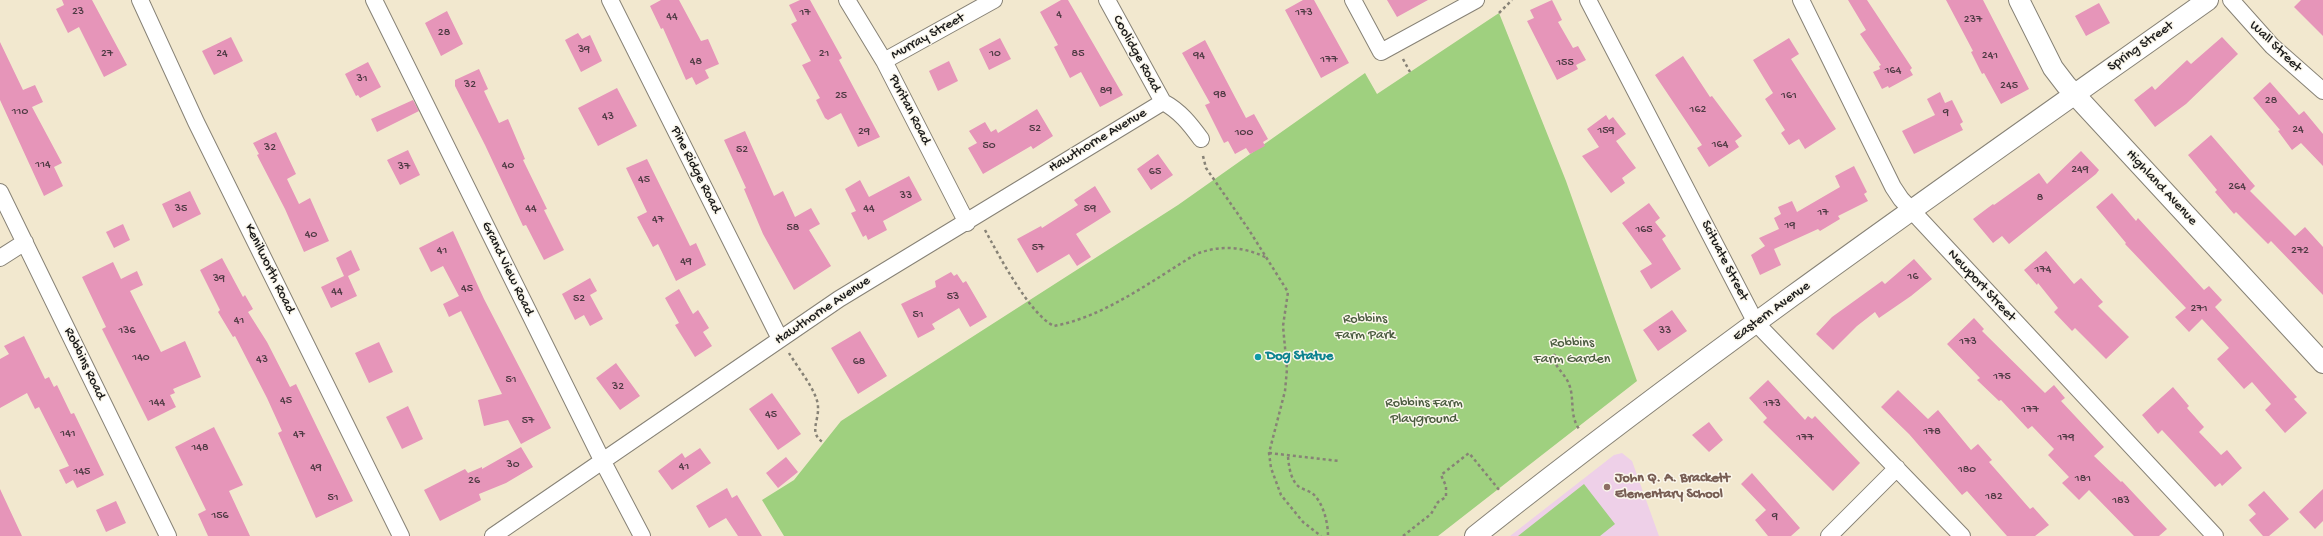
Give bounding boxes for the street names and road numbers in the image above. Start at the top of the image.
street label: Murray Street [888,10,968,64]
street label: Coolidge Road [1108,13,1164,95]
street label: Spring Street [2105,18,2177,76]
street label: Wall Street [2245,18,2305,76]
street label: Puritan Road [884,72,934,148]
street label: Hawthorne Avenue [1046,105,1150,177]
street label: Pine Ridge Road [666,124,724,216]
street label: Highland Avenue [2122,147,2200,229]
street label: Scituate Street [1697,218,1751,304]
street label: Grand View Road [477,219,537,319]
street label: Kenilworth Road [240,221,298,317]
street label: Newport Street [1943,246,2019,326]
street label: Hawthorne Avenue [772,273,874,349]
street label: Eastern Avenue [1730,278,1814,346]
street label: Robbins Road [59,325,109,403]

